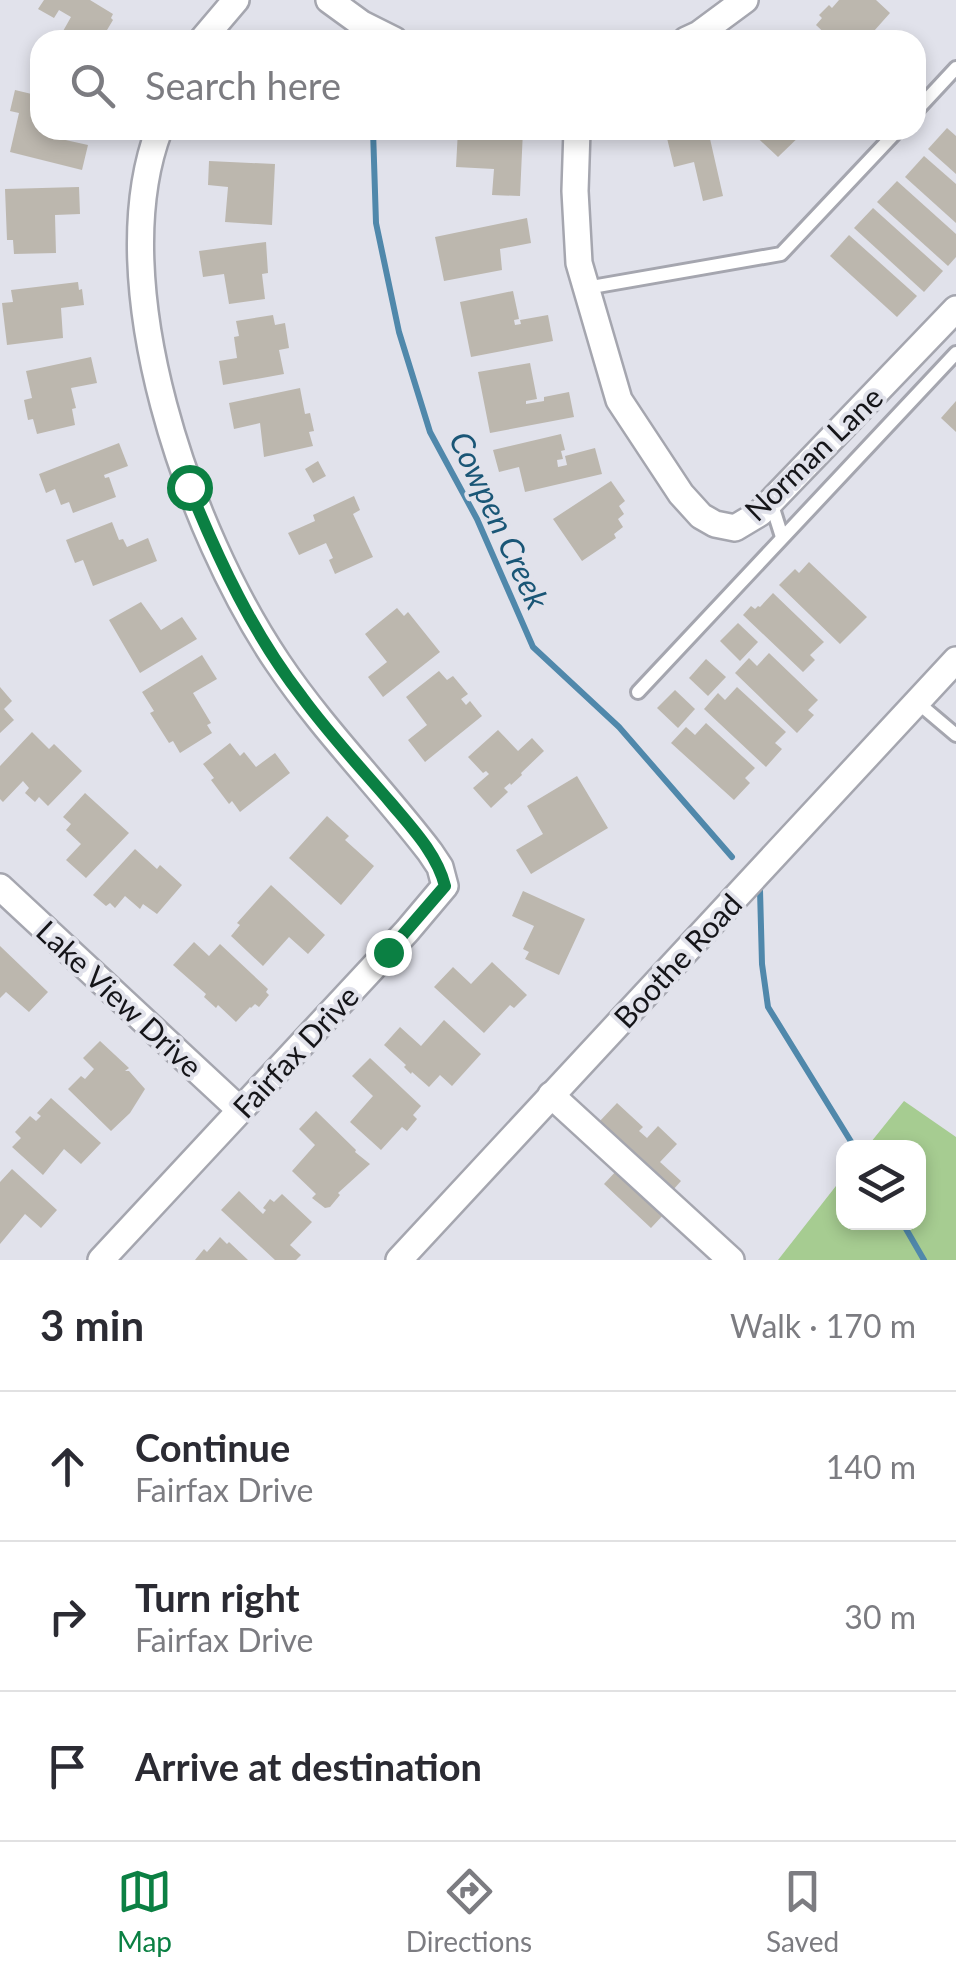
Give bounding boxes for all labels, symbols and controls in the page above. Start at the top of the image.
search box [30,30,926,140]
icon: search [65,58,120,113]
text: Search here [145,62,341,108]
street label: Norman Lane [737,378,889,528]
water label: Cowpen Creek [442,425,558,616]
route start [167,465,213,511]
street label: Boothe Road [606,885,748,1035]
street label: Lake View Drive [30,912,210,1084]
route end [366,930,412,976]
street label: Fairfax Drive [225,978,365,1124]
map controls [836,1140,926,1230]
button: layers [836,1140,926,1230]
text: 3 min [40,1300,144,1350]
text: Walk · 170 m [730,1306,916,1345]
text: Continue [135,1424,290,1470]
icon: ahead [40,1439,95,1494]
text: 140 m [826,1447,916,1486]
text: Fairfax Drive [135,1470,314,1509]
text: Turn right [135,1574,300,1620]
icon: right [40,1589,95,1644]
text: 30 m [844,1597,916,1636]
text: Fairfax Drive [135,1620,314,1659]
icon: arrive [40,1739,95,1794]
text: Arrive at destination [135,1743,482,1789]
tab: Map [117,1864,172,1958]
tab: Directions [406,1864,532,1958]
tab: Saved [766,1864,839,1958]

